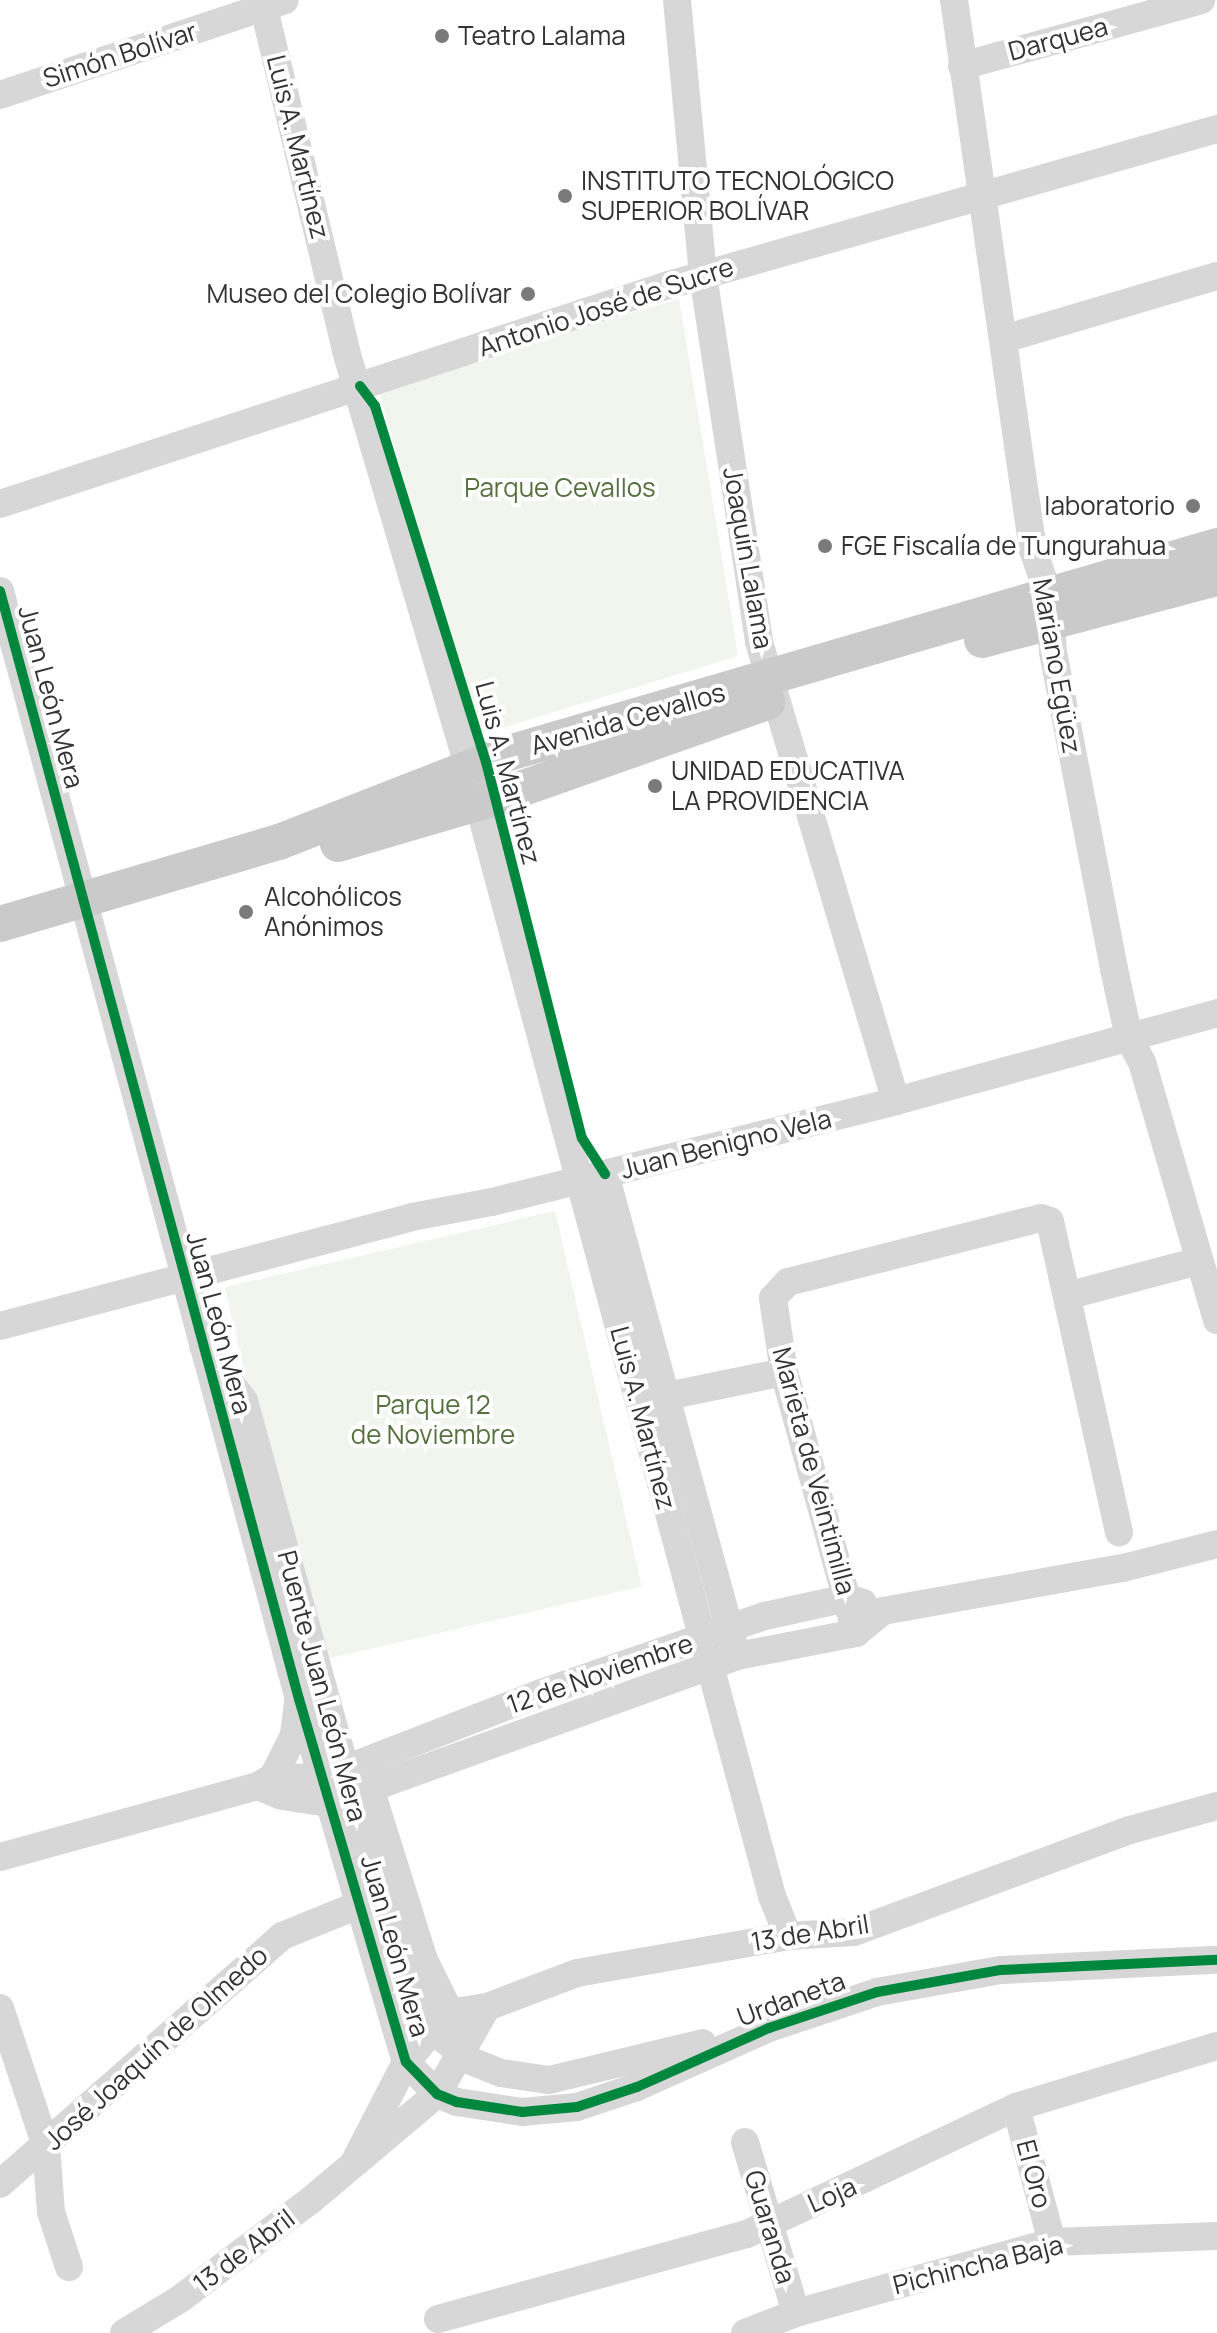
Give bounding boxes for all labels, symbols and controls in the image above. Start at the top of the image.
street label: Darquea [1005,11,1111,67]
street label: Simón Bolívar [39,15,201,95]
place label: Teatro Lalama [458,20,626,52]
marker: Teatro Lalama [433,27,451,45]
street label: Luis A. Martínez [260,52,336,242]
place label: INSTITUTO TECNOLÓGICO SUPERIOR BOLÍVAR [581,165,894,226]
marker: INSTITUTO TECNOLÓGICO SUPERIOR BOLÍVAR [556,187,574,205]
street label: Antonio José de Sucre [474,251,738,363]
place label: Museo del Colegio Bolívar [206,278,512,310]
marker: Museo del Colegio Bolívar [519,285,537,303]
street label: Joaquín Lalama [717,465,779,651]
park label: Parque Cevallos [464,472,656,504]
place label: laboratorio [1044,490,1175,522]
marker: laboratorio [1182,495,1204,517]
place label: FGE Fiscalía de Tungurahua [841,530,1166,562]
marker: FGE Fiscalía de Tungurahua [816,537,834,555]
street label: Mariano Egüez [1026,576,1088,756]
street label: Juan León Mera [12,602,90,792]
street label: Avenida Cevallos [527,676,729,762]
street label: Luis A. Martínez [469,678,547,868]
place label: UNIDAD EDUCATIVA LA PROVIDENCIA [671,755,905,816]
marker: UNIDAD EDUCATIVA LA PROVIDENCIA [646,777,664,795]
place label: Alcohólicos Anónimos [264,881,402,942]
marker: Alcohólicos Anónimos [235,901,257,923]
street label: Juan Benigno Vela [617,1103,835,1185]
street label: Juan León Mera [180,1228,258,1418]
street label: Luis A. Martínez [604,1323,682,1513]
street label: Marieta de Veintimilla [766,1344,862,1598]
park label: Parque 12 de Noviembre [351,1389,515,1450]
street label: Puente Juan León Mera [271,1547,373,1825]
street label: 12 de Noviembre [503,1628,697,1720]
street label: Juan León Mera [354,1852,436,2040]
street label: 13 de Abril [749,1908,871,1958]
street label: José Joaquín de Olmedo [38,1940,274,2156]
street label: Urdaneta [733,1965,849,2033]
street label: El Oro [1010,2136,1058,2212]
street label: Guaranda [738,2167,802,2287]
street label: Loja [803,2171,861,2219]
street label: 13 de Abril [187,2203,301,2299]
street label: Pichincha Baja [890,2229,1066,2301]

